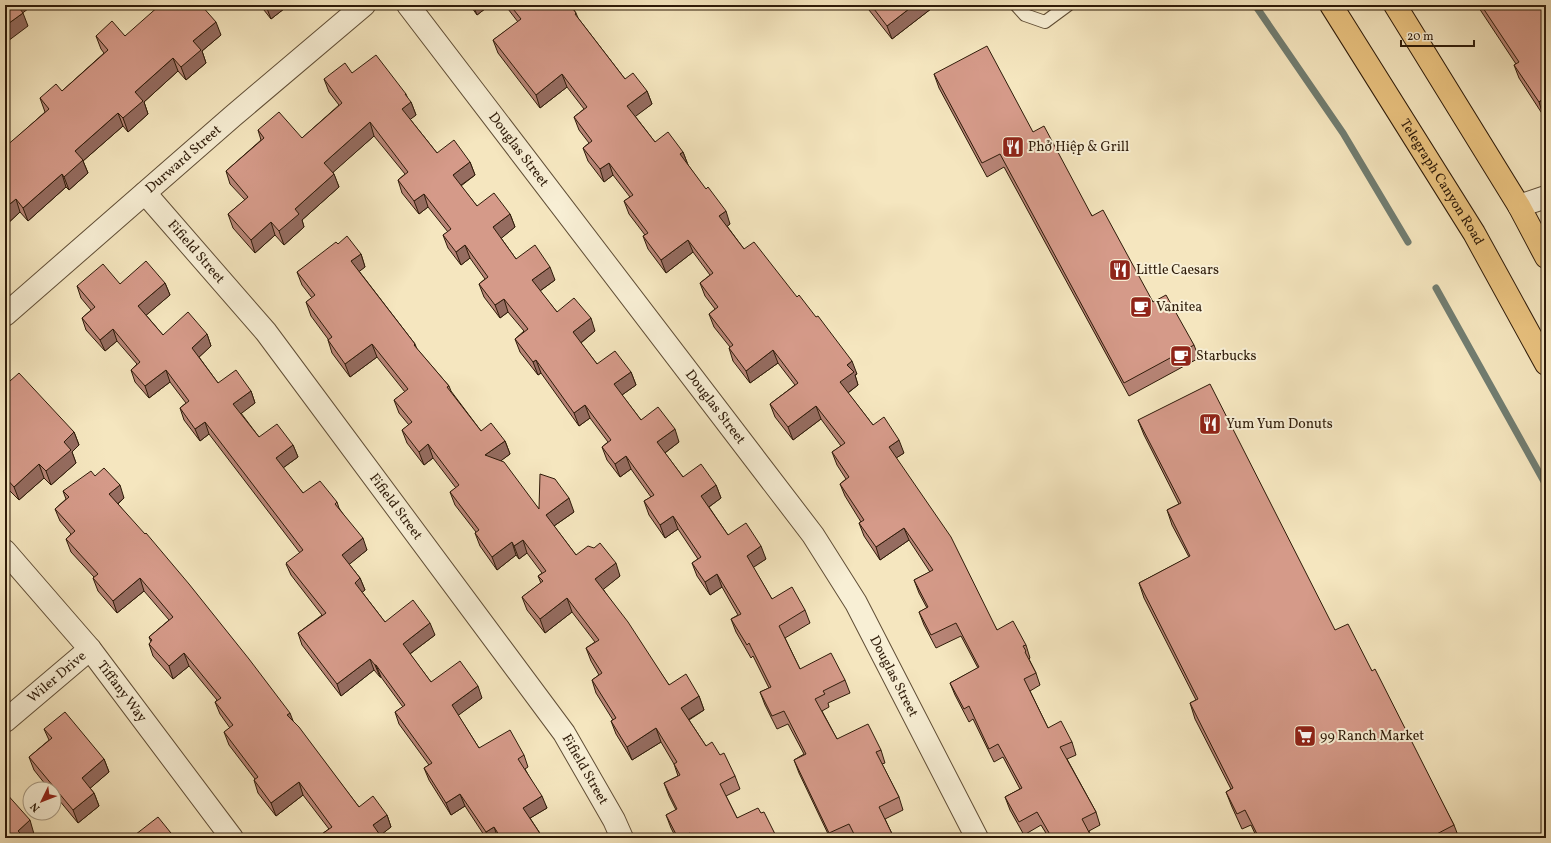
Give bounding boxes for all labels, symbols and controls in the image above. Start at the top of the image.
scale bar [1401,22,1474,48]
text: 20 m [1407,29,1434,45]
street label: Douglas Street [484,108,553,191]
street label: Telegraph Canyon Road [1395,115,1488,249]
street label: Durward Street [141,121,226,198]
restaurant icon: Phở Hiệp & Grill [1000,134,1026,160]
place label: Phở Hiệp & Grill [1028,138,1129,157]
street label: Fifield Street [163,216,229,288]
restaurant icon: Little Caesars [1107,257,1133,283]
place label: Little Caesars [1136,261,1219,280]
cafe icon: Vanitea [1128,294,1154,320]
place label: Vanitea [1156,298,1202,317]
cafe icon: Starbucks [1168,343,1194,369]
place label: Starbucks [1196,347,1257,366]
street label: Douglas Street [681,366,750,448]
restaurant icon: Yum Yum Donuts [1197,411,1223,437]
place label: Yum Yum Donuts [1226,415,1333,434]
street label: Fifield Street [365,469,427,544]
street label: Douglas Street [865,632,923,721]
street label: Wiler Drive [23,646,91,707]
street label: Tiffany Way [93,657,152,727]
supermarket icon: 99 Ranch Market [1292,723,1318,749]
place label: 99 Ranch Market [1320,727,1424,746]
street label: Fifield Street [557,731,613,808]
north arrow [22,781,62,821]
text: N [28,799,44,815]

